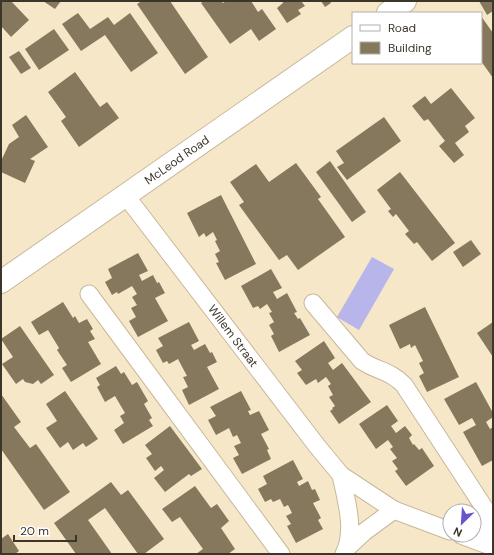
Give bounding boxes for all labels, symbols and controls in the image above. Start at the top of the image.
legend [352,12,482,64]
text: Road [388,20,416,36]
text: Building [388,40,432,56]
street label: McLeod Road [141,132,213,188]
street label: Willem Straat [204,302,262,371]
north arrow [442,503,482,543]
scale bar [14,517,76,543]
text: 20 m [20,523,49,539]
text: N [451,524,464,540]

